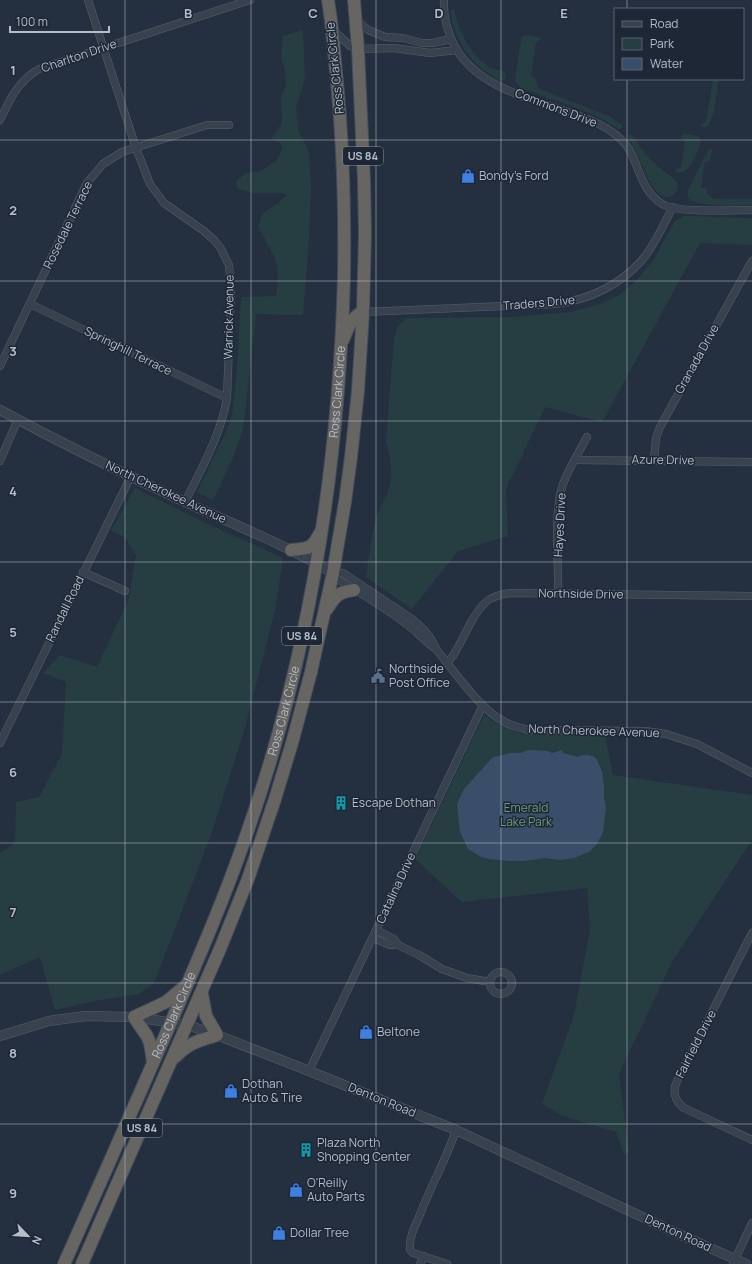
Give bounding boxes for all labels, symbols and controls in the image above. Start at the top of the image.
text: B [184,4,192,22]
text: C [308,4,318,22]
text: D [434,4,444,22]
text: E [560,4,568,22]
scale bar [10,8,109,34]
legend [614,8,744,80]
text: 100 m [16,13,48,30]
text: Road [650,15,678,32]
street label: Ross Clark Circle [321,21,348,115]
street label: Charlton Drive [39,35,119,76]
text: Park [650,35,675,52]
text: Water [650,55,684,72]
text: 1 [10,61,16,79]
street label: Commons Drive [513,84,600,131]
road number: US 84 [343,147,383,165]
place label: Bondy's Ford [479,167,549,184]
shop icon: Bondy's Ford [460,168,476,184]
street label: Rosedale Terrace [39,178,96,272]
text: 2 [9,201,17,219]
street label: Warrick Avenue [219,274,238,360]
street label: Traders Drive [502,291,576,314]
street label: Granada Drive [670,321,723,397]
street label: Springhill Terrace [82,322,175,379]
text: 3 [9,342,17,360]
street label: Ross Clark Circle [325,345,349,439]
street label: Azure Drive [631,450,695,469]
street label: North Cherokee Avenue [103,456,229,527]
text: 4 [9,482,17,500]
street label: Hayes Drive [549,492,570,558]
street label: Randall Road [41,573,88,645]
street label: Northside Drive [538,584,624,603]
text: 5 [9,623,17,641]
road number: US 84 [282,627,322,645]
place label: Northside Post Office [389,660,450,691]
street label: Ross Clark Circle [263,664,303,758]
public building icon: Northside Post Office [370,668,386,684]
street label: North Cherokee Avenue [528,720,660,741]
text: 6 [9,763,17,781]
place label: Escape Dothan [352,794,436,811]
building icon: Escape Dothan [333,795,349,811]
park label: Emerald Lake Park [500,799,553,830]
street label: Catalina Drive [372,849,419,926]
text: 7 [10,903,17,921]
street label: Ross Clark Circle [147,969,200,1061]
street label: Fairfield Drive [671,1007,720,1081]
place label: Beltone [377,1023,420,1040]
shop icon: Beltone [358,1024,374,1040]
text: 8 [9,1044,17,1062]
place label: Dothan Auto & Tire [242,1075,302,1106]
street label: Denton Road [346,1078,419,1121]
shop icon: Dothan Auto & Tire [223,1083,239,1099]
road number: US 84 [122,1119,162,1137]
place label: Plaza North Shopping Center [317,1134,411,1165]
building icon: Plaza North Shopping Center [298,1142,314,1158]
place label: O'Reilly Auto Parts [307,1174,365,1205]
shop icon: O'Reilly Auto Parts [288,1182,304,1198]
text: 9 [9,1184,17,1202]
street label: Denton Road [642,1210,714,1255]
north arrow [8,1216,48,1256]
place label: Dollar Tree [290,1224,349,1241]
shop icon: Dollar Tree [271,1225,287,1241]
text: N [29,1234,46,1247]

